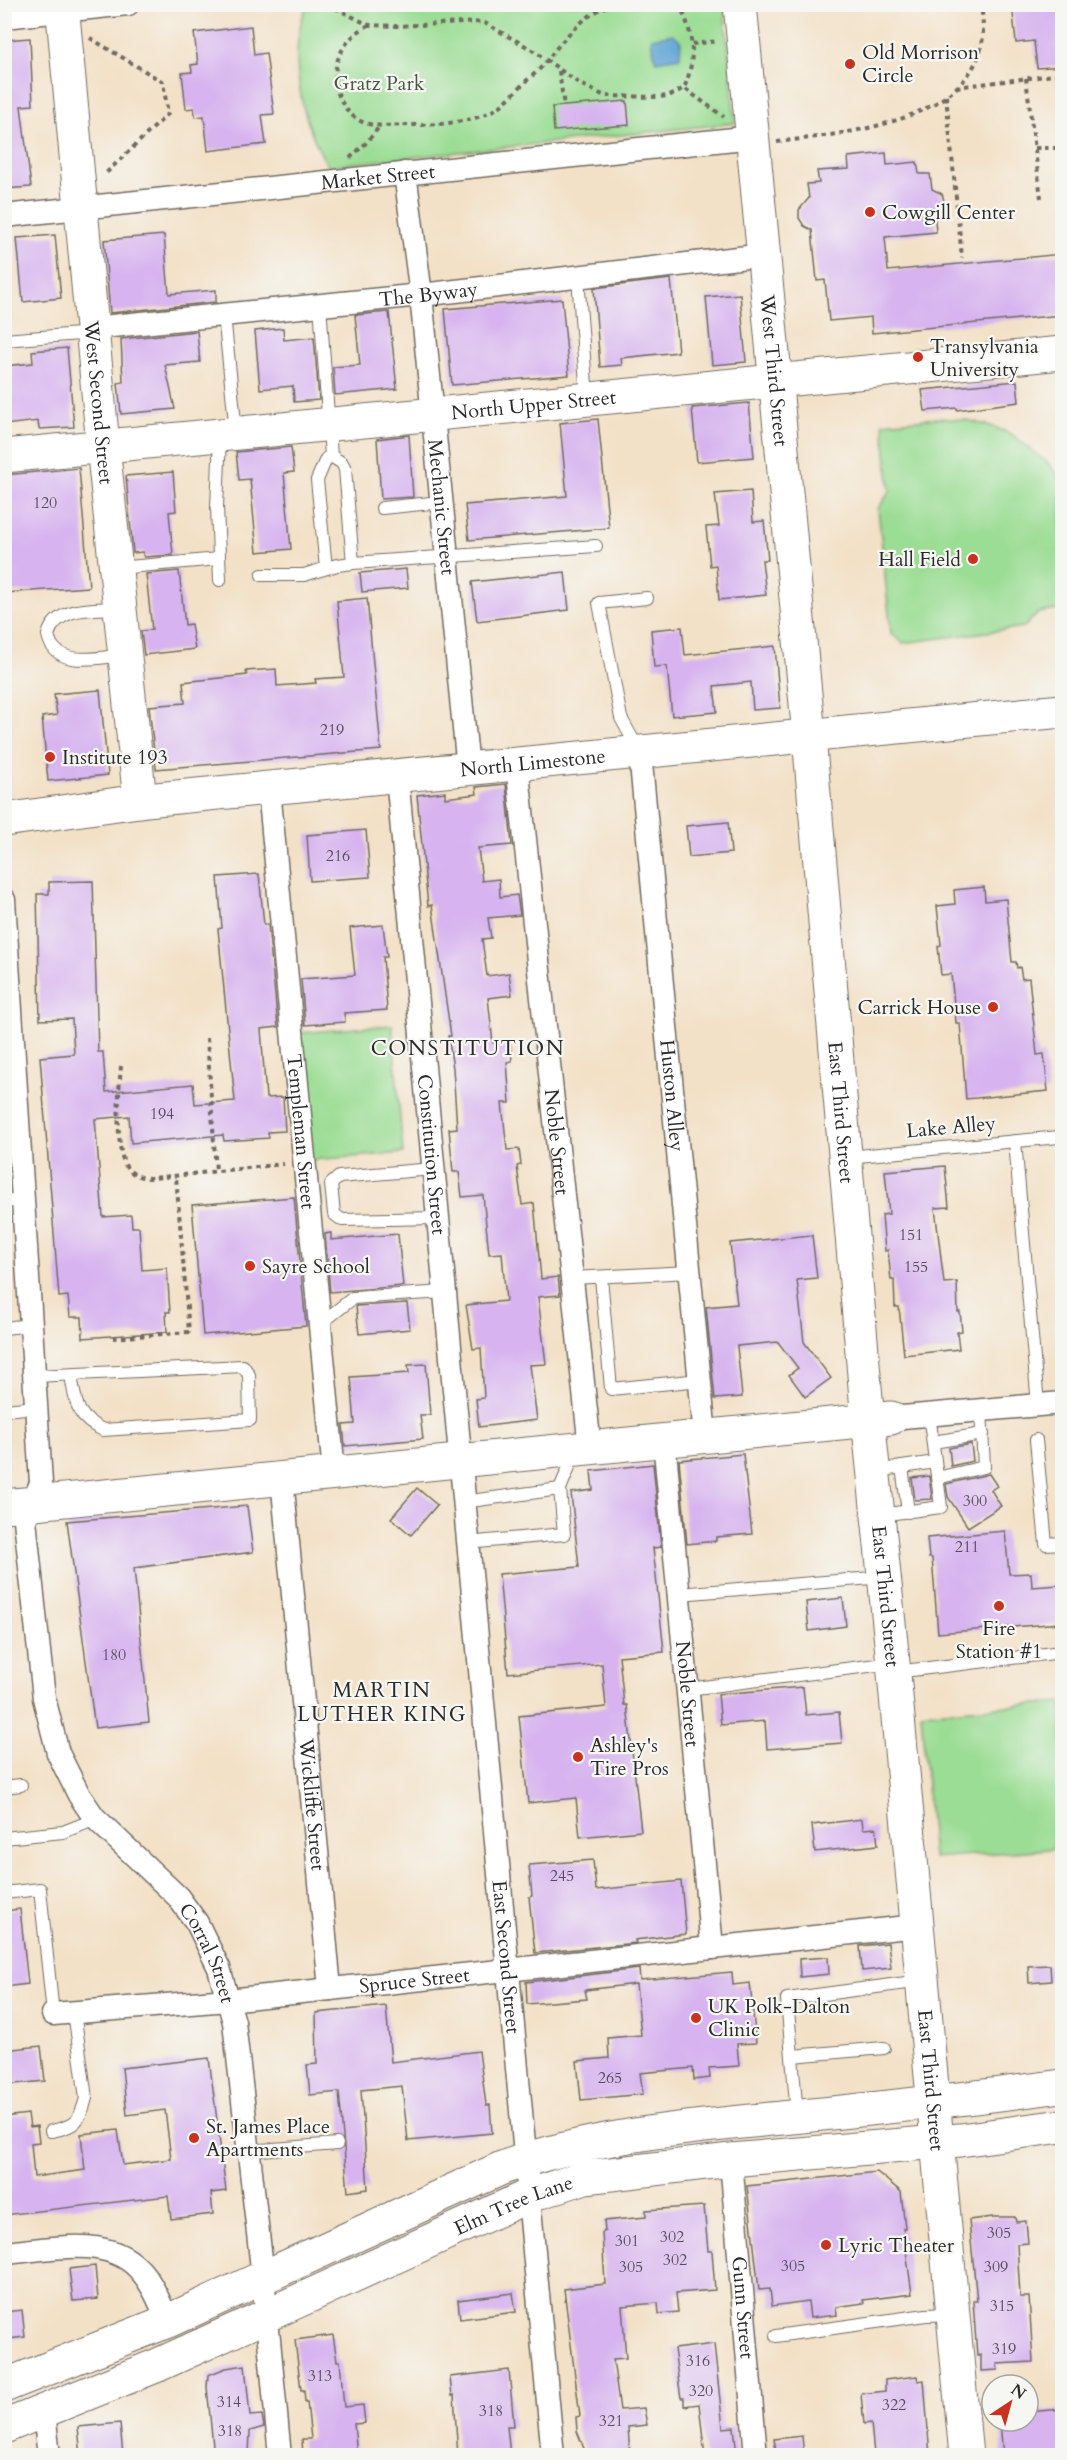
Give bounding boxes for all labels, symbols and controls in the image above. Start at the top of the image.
place label: Old Morrison Circle [862,39,980,89]
marker: Old Morrison Circle [843,57,857,71]
park label: Gratz Park [334,70,425,97]
street label: Market Street [320,157,437,196]
place label: Cowgill Center [882,199,1016,226]
marker: Cowgill Center [863,205,877,219]
street label: The Byway [377,275,480,313]
street label: West Third Street [754,292,795,448]
street label: West Second Street [78,318,120,486]
place label: Transylvania University [930,333,1039,383]
marker: Transylvania University [911,350,925,364]
street label: North Upper Street [450,383,618,426]
street label: Mechanic Street [422,438,462,577]
house number: 120 [33,492,57,514]
place label: Hall Field [878,546,961,573]
marker: Hall Field [966,552,980,566]
house number: 219 [320,719,344,741]
street label: North Limestone [459,742,607,783]
place label: Institute 193 [62,744,168,771]
marker: Institute 193 [43,750,57,764]
house number: 216 [326,845,350,867]
place label: Carrick House [857,994,981,1021]
marker: Carrick House [986,1000,1000,1014]
district label: CONSTITUTION [371,1034,565,1063]
street label: Huston Alley [654,1038,691,1153]
street label: East Third Street [822,1040,861,1185]
street label: Templeman Street [281,1053,322,1211]
street label: Constitution Street [411,1073,453,1237]
street label: Noble Street [538,1088,576,1197]
house number: 194 [150,1103,174,1125]
street label: Lake Alley [905,1110,997,1144]
house number: 151 [899,1224,923,1246]
place label: Sayre School [262,1253,370,1280]
house number: 155 [904,1256,928,1278]
marker: Sayre School [243,1259,257,1273]
house number: 300 [963,1490,987,1512]
street label: East Third Street [866,1524,907,1669]
house number: 211 [955,1536,979,1558]
marker: Fire Station #1 [992,1599,1006,1613]
place label: Fire Station #1 [956,1615,1042,1665]
street label: Noble Street [670,1640,706,1749]
house number: 180 [102,1644,126,1666]
district label: MARTIN LUTHER KING [297,1676,467,1729]
place label: Ashley's Tire Pros [590,1732,669,1782]
street label: Wickliffe Street [293,1736,332,1873]
marker: Ashley's Tire Pros [571,1750,585,1764]
house number: 245 [550,1865,574,1887]
street label: East Second Street [486,1879,527,2036]
street label: Corral Street [173,1897,242,2007]
street label: Spruce Street [358,1961,472,1999]
place label: UK Polk-Dalton Clinic [708,1993,851,2043]
street label: East Third Street [911,2008,951,2153]
marker: UK Polk-Dalton Clinic [689,2011,703,2025]
house number: 265 [598,2067,622,2089]
place label: St. James Place Apartments [206,2113,330,2163]
marker: St. James Place Apartments [187,2131,201,2145]
street label: Elm Tree Lane [450,2168,576,2242]
house number: 305 [987,2222,1011,2244]
house number: 302 [660,2226,684,2248]
house number: 301 [615,2230,639,2252]
place label: Lyric Theater [838,2232,955,2259]
marker: Lyric Theater [819,2238,833,2252]
house number: 302 [663,2249,687,2271]
street label: Gunn Street [726,2255,761,2361]
house number: 305 [781,2255,805,2277]
house number: 305 [619,2256,643,2278]
house number: 309 [984,2256,1008,2278]
house number: 315 [990,2295,1014,2317]
house number: 319 [992,2338,1016,2360]
house number: 316 [686,2350,710,2372]
house number: 313 [308,2365,332,2387]
north arrow [980,2373,1040,2433]
text: N [1006,2379,1030,2405]
house number: 320 [689,2380,713,2402]
house number: 314 [217,2391,241,2413]
house number: 322 [882,2394,906,2416]
house number: 318 [479,2400,503,2422]
house number: 321 [599,2410,623,2432]
house number: 318 [218,2420,242,2442]

